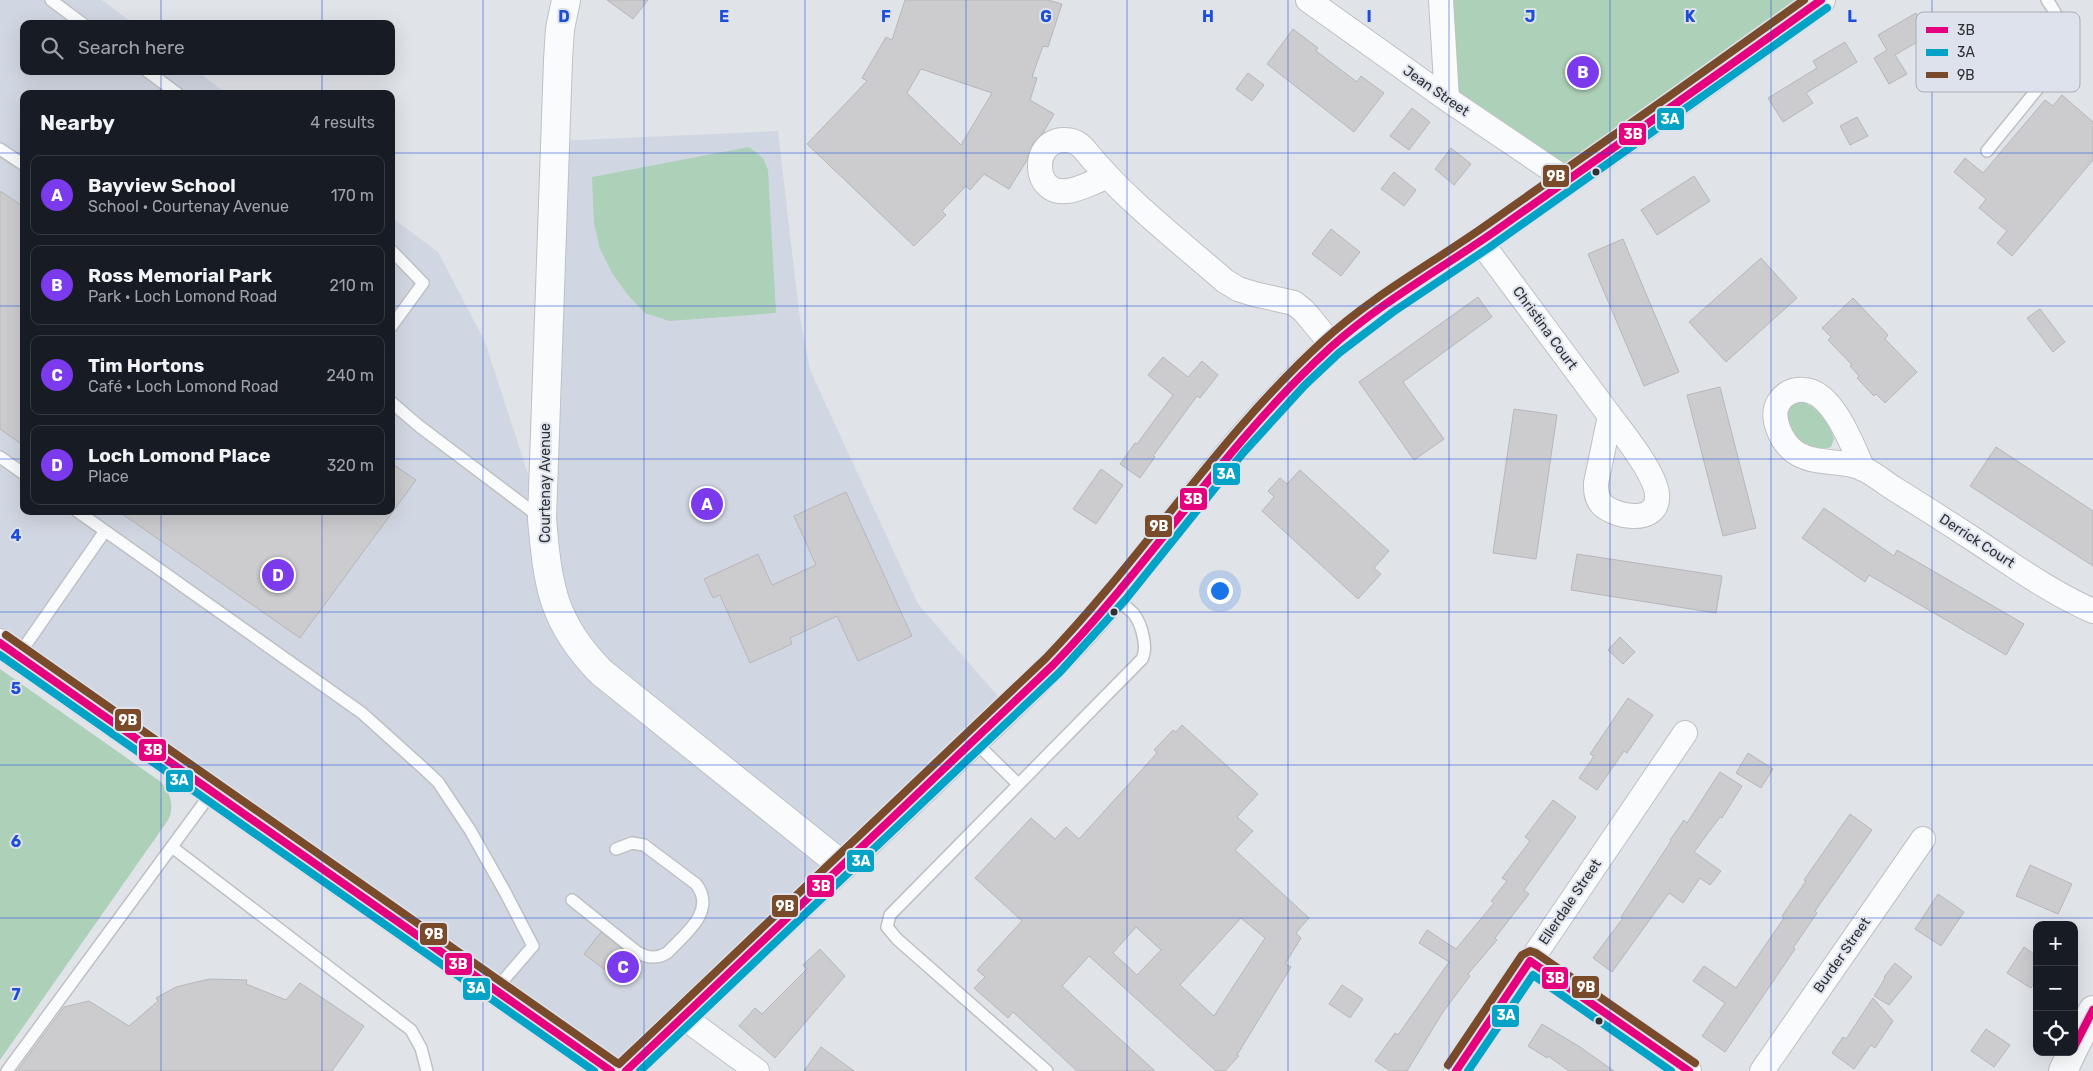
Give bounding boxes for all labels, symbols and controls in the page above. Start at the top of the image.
text: D [558,7,570,26]
text: E [719,7,729,26]
text: F [881,7,891,26]
text: G [1040,7,1052,26]
text: H [1202,7,1214,26]
text: I [1366,7,1372,26]
text: J [1525,7,1535,26]
text: K [1685,7,1696,26]
text: L [1847,7,1857,26]
legend [1916,12,2080,92]
search box [20,20,395,75]
text: 3B [1957,22,1975,39]
icon: search [38,34,66,62]
text: Search here [78,36,185,59]
text: 3A [1957,44,1975,61]
pin: B [1567,53,1599,91]
street label: Jean Street [1400,62,1473,120]
text: 9B [1957,67,1975,84]
line badge: 3A [1656,107,1685,131]
text: Nearby [40,110,115,135]
text: 3A [1660,111,1680,128]
text: 4 results [310,113,375,132]
line badge: 3B [1618,122,1647,146]
text: 3B [1623,126,1643,143]
line badge: 9B [1542,164,1570,188]
unlabelled marker [1591,167,1601,177]
text: 9B [1547,168,1566,185]
text: Bayview School [88,174,236,197]
text: A [51,186,63,205]
text: 170 m [331,186,374,205]
text: School · Courtenay Avenue [88,197,289,216]
text: Ross Memorial Park [88,264,272,287]
text: B [51,276,63,295]
text: 210 m [329,276,374,295]
street label: Christina Court [1509,283,1581,373]
text: Park · Loch Lomond Road [88,287,277,306]
text: Tim Hortons [88,354,204,377]
text: C [51,366,63,385]
text: 240 m [327,366,374,385]
text: Café · Loch Lomond Road [88,377,279,396]
street label: Courtenay Avenue [537,423,554,543]
text: Loch Lomond Place [88,444,271,467]
text: D [51,456,63,475]
text: 320 m [327,456,374,475]
line badge: 3A [1212,462,1241,486]
text: 3A [1216,466,1236,483]
text: Place [88,467,129,486]
pin: A [691,485,723,523]
line badge: 3B [1179,487,1208,511]
text: 3B [1183,491,1203,508]
street label: Derrick Court [1936,510,2018,572]
line badge: 9B [1144,514,1173,538]
text: 9B [1150,518,1169,535]
text: 4 [11,526,22,545]
pin: D [262,556,294,594]
your location [1207,578,1233,604]
unlabelled marker [1109,607,1119,617]
text: 5 [11,679,21,698]
line badge: 9B [114,708,142,732]
text: 9B [119,712,138,729]
line badge: 3B [138,738,167,762]
text: 3B [143,742,163,759]
line badge: 3A [165,769,194,793]
text: 3A [169,772,189,789]
text: 6 [11,832,21,851]
line badge: 3A [846,849,875,873]
text: 3A [851,853,871,870]
street label: Ellerdale Street [1535,856,1605,948]
line badge: 3B [806,874,835,898]
text: 3B [811,878,831,895]
line badge: 9B [771,894,799,918]
text: 9B [776,898,795,915]
street label: Burder Street [1810,914,1875,996]
map controls [2033,921,2078,1056]
button: + [2033,921,2078,966]
line badge: 9B [419,922,448,946]
text: 9B [425,926,444,943]
pin: C [607,948,639,986]
line badge: 3B [444,952,473,976]
text: 3B [448,956,468,973]
line badge: 3B [1541,966,1569,990]
button: − [2033,966,2078,1011]
text: 3B [1545,970,1565,987]
line badge: 9B [1571,975,1600,999]
line badge: 3A [462,977,491,1001]
text: 9B [1577,979,1596,996]
text: 3A [466,980,486,997]
text: 7 [11,985,21,1004]
line badge: 3A [1491,1004,1520,1028]
text: 3A [1496,1007,1516,1024]
button: locate [2033,1011,2078,1056]
unlabelled marker [1594,1016,1604,1026]

